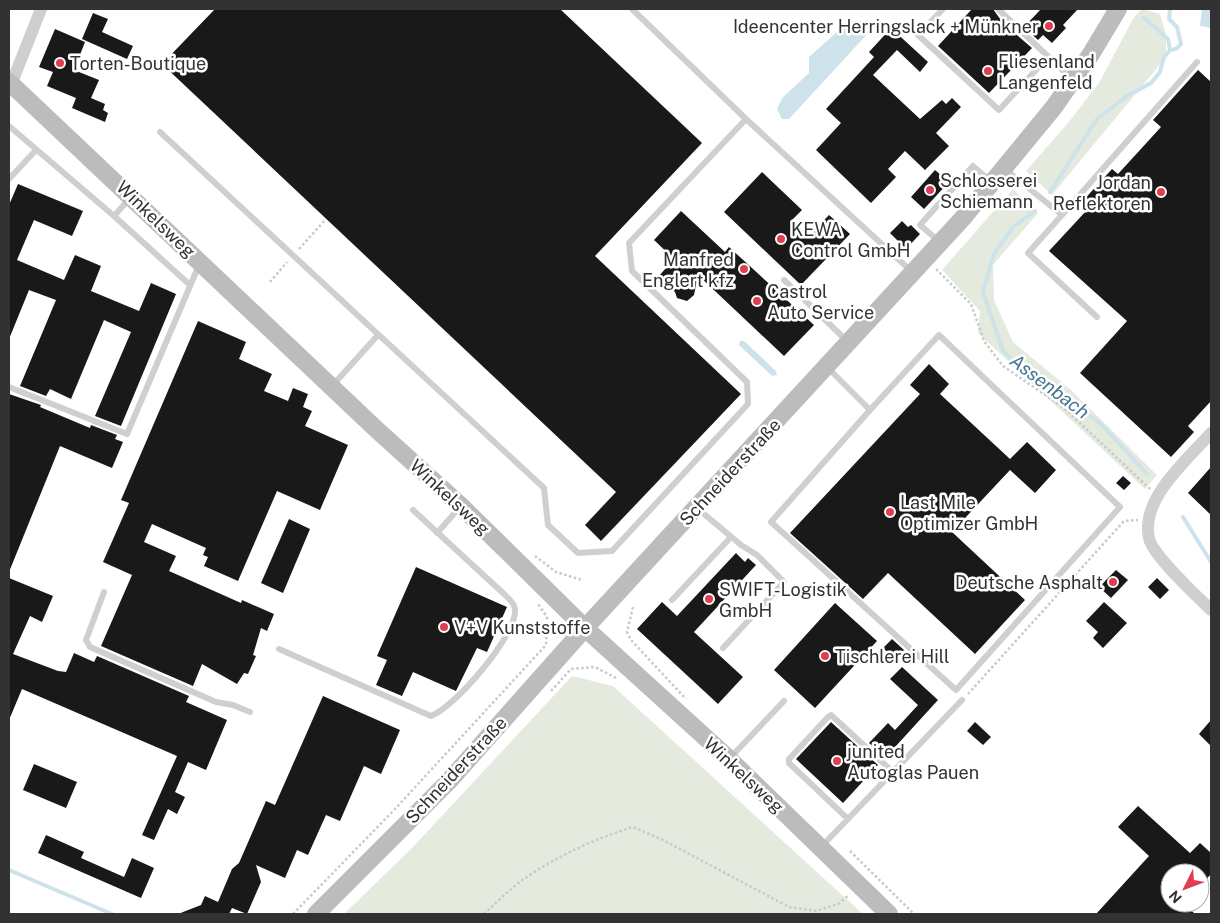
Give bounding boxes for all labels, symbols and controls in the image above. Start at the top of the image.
place label: Ideencenter Herringslack + Münkner [733,16,1039,37]
marker: Ideencenter Herringslack + Münkner [1043,20,1055,32]
place label: Fliesenland Langenfeld [998,51,1095,93]
place label: Torten-Boutique [70,53,206,74]
marker: Torten-Boutique [54,57,66,69]
marker: Fliesenland Langenfeld [982,65,994,77]
place label: Schlosserei Schiemann [940,170,1037,212]
place label: Jordan Reflektoren [1053,172,1151,214]
street label: Winkelsweg [112,176,200,262]
marker: Schlosserei Schiemann [924,184,936,196]
marker: Jordan Reflektoren [1155,186,1167,198]
place label: KEWA Control GmbH [791,219,911,261]
marker: KEWA Control GmbH [775,233,787,245]
place label: Manfred Englert kfz [642,249,734,291]
marker: Manfred Englert kfz [738,263,750,275]
place label: Castrol Auto Service [767,281,874,323]
marker: Castrol Auto Service [751,295,763,307]
water label: Assenbach [1006,349,1094,423]
street label: Schneiderstraße [675,414,785,530]
street label: Winkelsweg [406,455,494,539]
place label: Last Mile Optimizer GmbH [900,492,1038,534]
marker: Last Mile Optimizer GmbH [884,506,896,518]
place label: Deutsche Asphalt [955,572,1103,593]
marker: Deutsche Asphalt [1107,576,1119,588]
place label: SWIFT-Logistik GmbH [719,579,847,621]
marker: SWIFT-Logistik GmbH [703,593,715,605]
place label: V+V Kunststoffe [454,617,590,638]
marker: V+V Kunststoffe [438,621,450,633]
place label: Tischlerei Hill [835,646,949,667]
marker: Tischlerei Hill [819,650,831,662]
street label: Schneiderstraße [401,712,511,828]
street label: Winkelsweg [700,733,788,817]
place label: junited Autoglas Pauen [846,741,979,783]
marker: junited Autoglas Pauen [831,755,843,767]
north arrow [1160,863,1210,913]
text: N [1166,887,1185,906]

